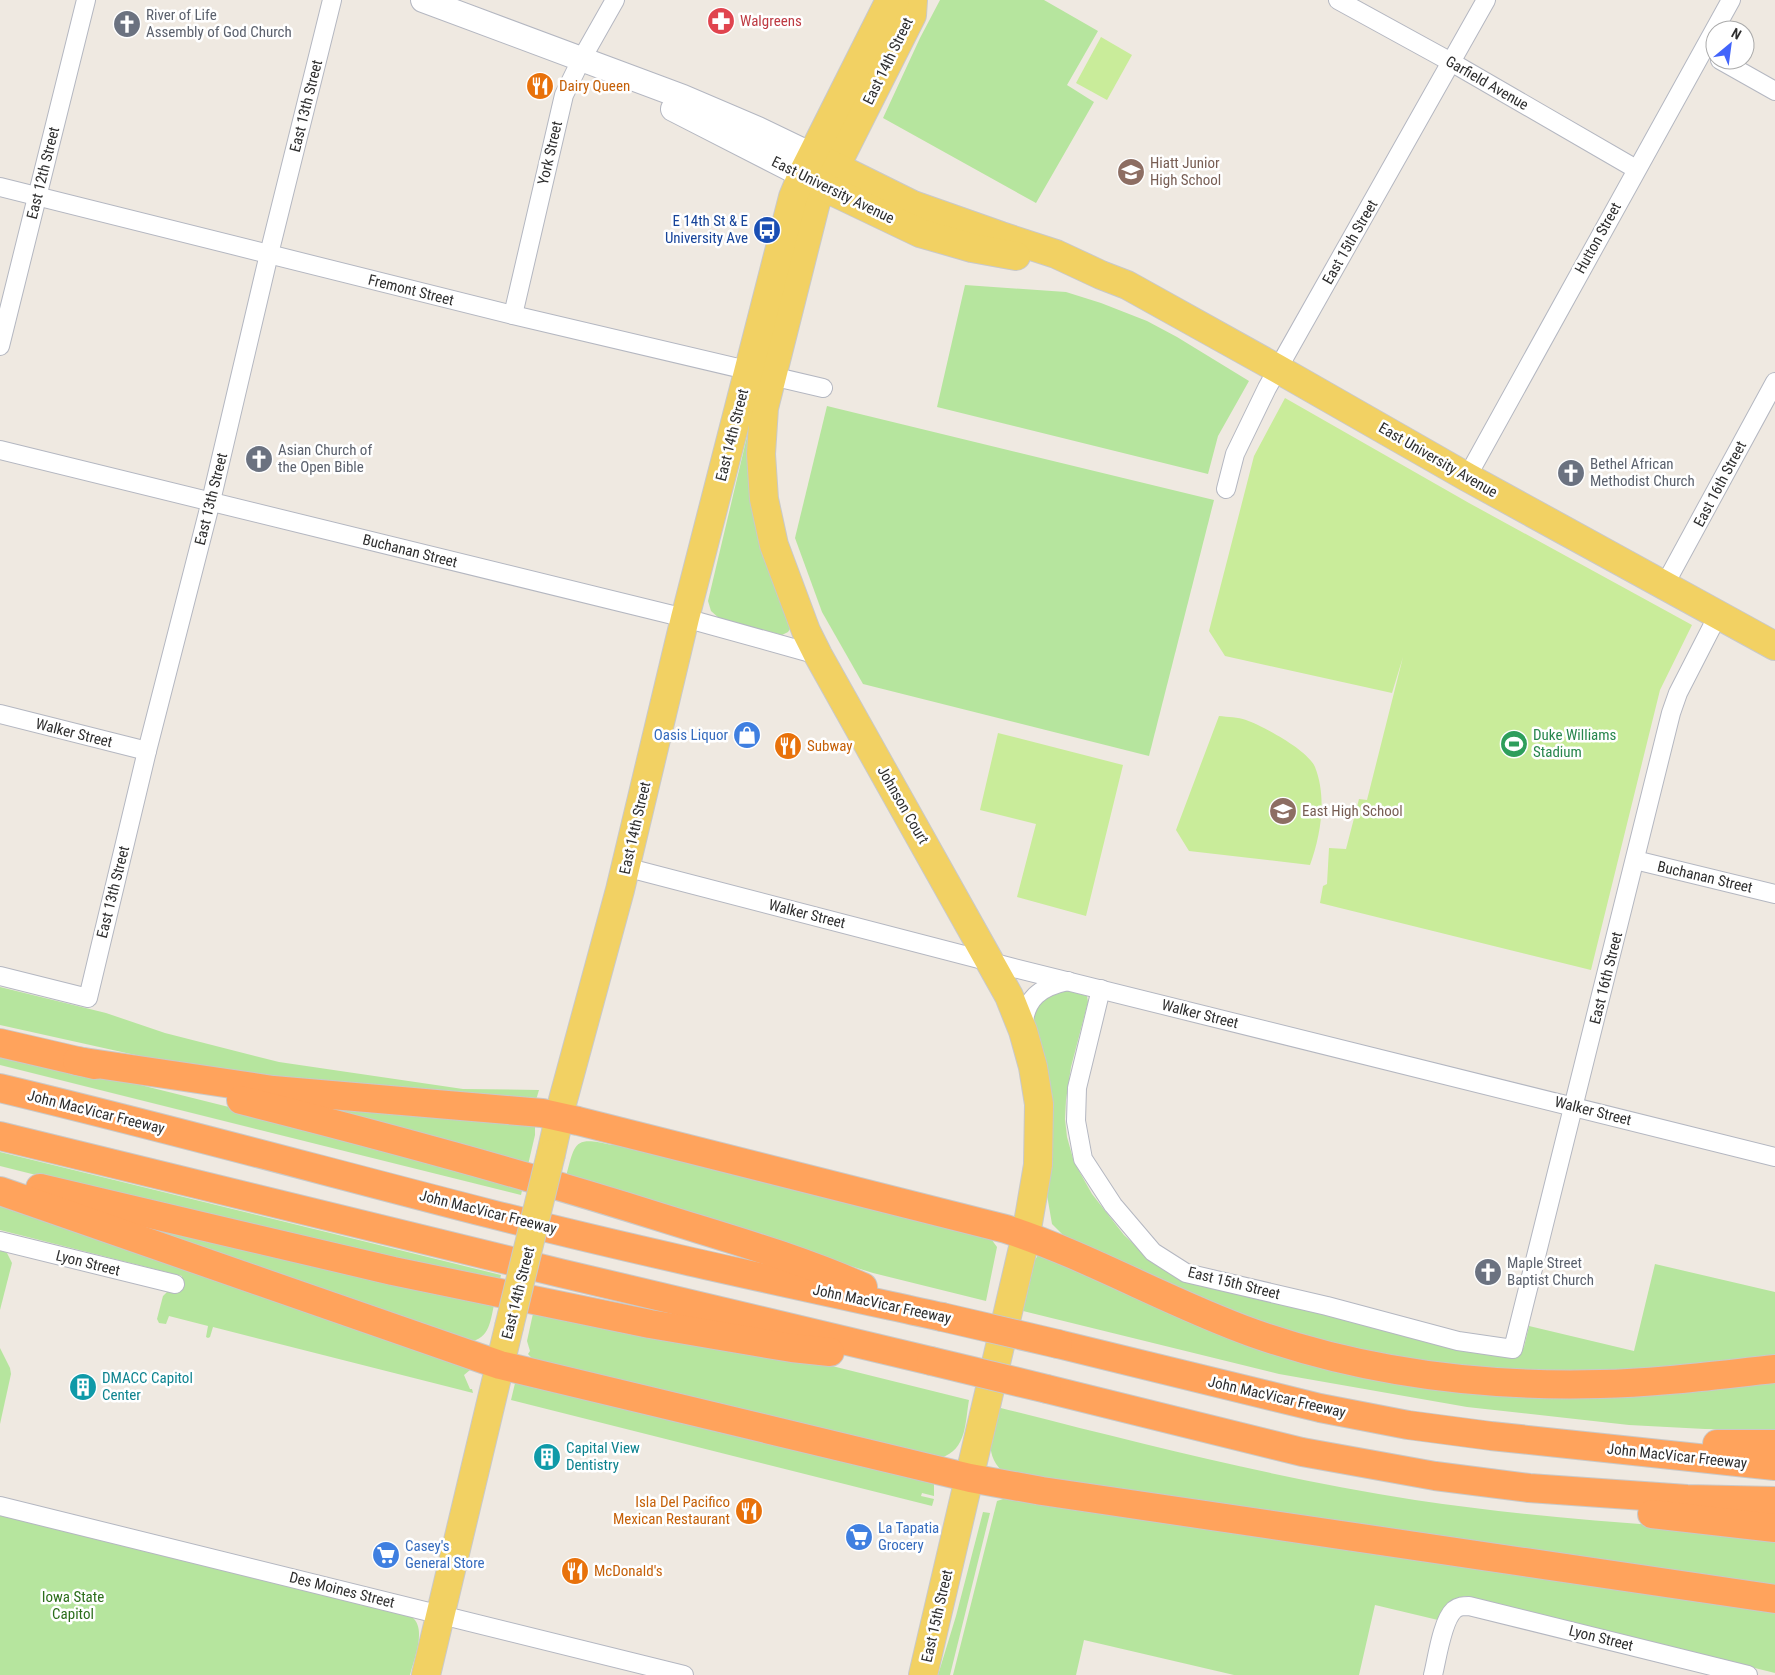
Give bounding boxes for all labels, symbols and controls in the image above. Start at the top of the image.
place label: River of Life Assembly of God Church [146,6,292,41]
pharmacy icon: Walgreens [706,6,736,36]
church icon: River of Life Assembly of God Church [112,9,142,39]
place label: Walgreens [740,12,802,30]
street label: East 14th Street [859,15,917,107]
north arrow [1705,20,1755,70]
text: N [1729,25,1744,43]
street label: Garfield Avenue [1442,52,1532,114]
street label: East 13th Street [286,58,326,154]
restaurant icon: Dairy Queen [525,71,555,101]
place label: Dairy Queen [559,77,630,95]
street label: York Street [534,119,566,187]
street label: East 12th Street [23,125,63,221]
street label: East University Avenue [769,153,897,227]
place label: Hiatt Junior High School [1150,154,1221,189]
school or university icon: Hiatt Junior High School [1116,157,1146,187]
street label: East 15th Street [1319,197,1381,287]
street label: Hutton Street [1571,199,1625,277]
place label: E 14th St & E University Ave [665,212,748,247]
bus stop icon: E 14th St & E University Ave [752,215,782,245]
street label: Fremont Street [366,271,456,309]
street label: East 14th Street [712,387,752,483]
street label: East University Avenue [1375,419,1501,501]
street label: East 16th Street [1690,438,1750,530]
place label: Asian Church of the Open Bible [278,441,372,476]
church icon: Asian Church of the Open Bible [244,444,274,474]
street label: East 13th Street [191,451,231,547]
place label: Bethel African Methodist Church [1590,455,1695,490]
church icon: Bethel African Methodist Church [1556,458,1586,488]
street label: Buchanan Street [361,531,459,571]
street label: Walker Street [34,715,114,751]
shop icon: Oasis Liquor [732,720,762,750]
place label: Oasis Liquor [654,726,728,744]
place label: Duke Williams Stadium [1533,726,1617,761]
sports icon: Duke Williams Stadium [1499,729,1529,759]
restaurant icon: Subway [773,731,803,761]
place label: Subway [807,737,853,755]
street label: Johnson Court [873,763,933,847]
street label: East 14th Street [616,780,654,876]
school or university icon: East High School [1268,796,1298,826]
place label: East High School [1302,802,1403,820]
street label: East 13th Street [93,844,133,940]
street label: Buchanan Street [1656,857,1754,897]
street label: Walker Street [767,896,847,932]
street label: East 16th Street [1586,930,1626,1026]
street label: Walker Street [1160,996,1240,1032]
street label: John MacVicar Freeway [26,1086,166,1138]
street label: Walker Street [1553,1093,1633,1129]
street label: John MacVicar Freeway [418,1186,558,1238]
street label: East 14th Street [498,1245,538,1341]
street label: Lyon Street [54,1246,122,1280]
place label: Maple Street Baptist Church [1507,1254,1594,1289]
church icon: Maple Street Baptist Church [1473,1257,1503,1287]
street label: East 15th Street [1186,1263,1282,1303]
street label: John MacVicar Freeway [811,1281,953,1327]
place label: DMACC Capitol Center [102,1369,193,1404]
building icon: DMACC Capitol Center [68,1372,98,1402]
street label: John MacVicar Freeway [1206,1372,1348,1422]
place label: Capital View Dentistry [566,1439,640,1474]
street label: John MacVicar Freeway [1606,1440,1748,1472]
building icon: Capital View Dentistry [532,1442,562,1472]
place label: Isla Del Pacifico Mexican Restaurant [613,1493,730,1528]
restaurant icon: Isla Del Pacifico Mexican Restaurant [734,1496,764,1526]
place label: La Tapatia Grocery [878,1519,939,1554]
supermarket icon: La Tapatia Grocery [844,1522,874,1552]
place label: Casey's General Store [405,1537,485,1572]
supermarket icon: Casey's General Store [371,1540,401,1570]
restaurant icon: McDonald's [560,1556,590,1586]
place label: McDonald's [594,1562,663,1580]
street label: Des Moines Street [287,1568,397,1612]
street label: East 15th Street [918,1568,956,1664]
park label: Iowa State Capitol [42,1588,104,1623]
street label: Lyon Street [1567,1621,1635,1655]

